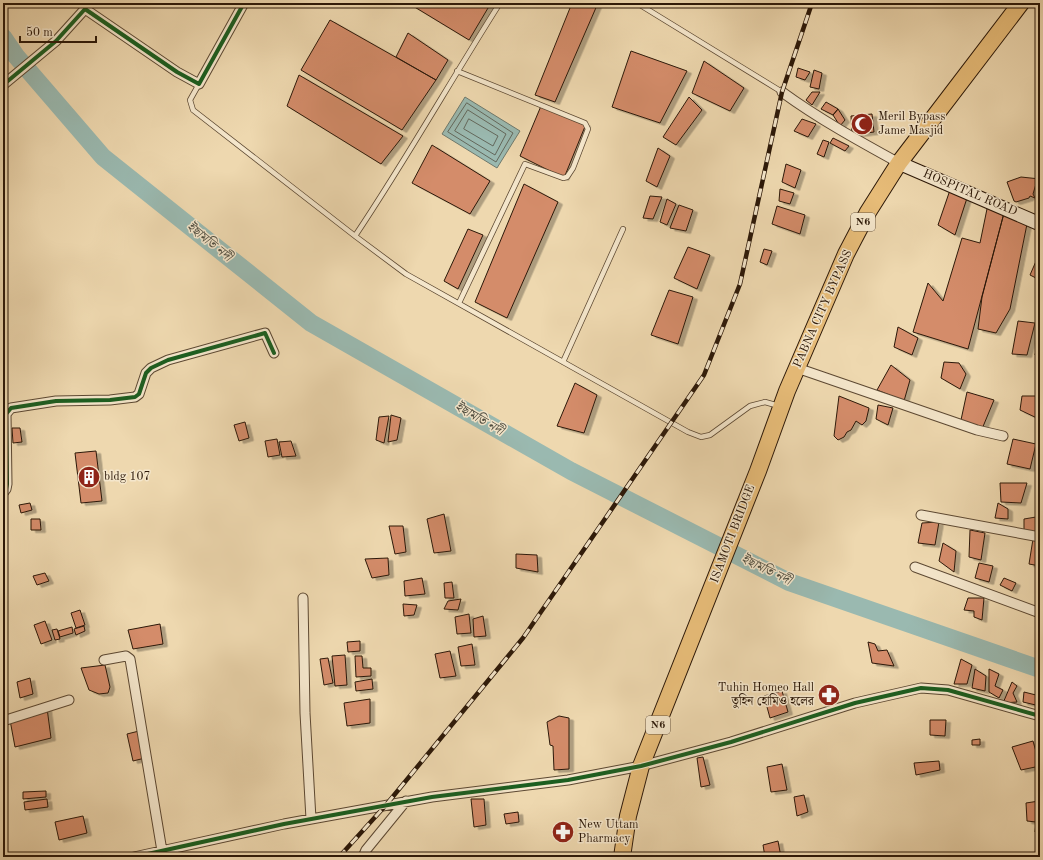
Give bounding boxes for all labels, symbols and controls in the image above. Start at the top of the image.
scale bar [20,18,96,44]
text: 50 m [26,26,53,39]
mosque icon: Meril Bypass Jame Masjid [849,111,875,137]
place label: Meril Bypass Jame Masjid [878,111,946,137]
street label: HOSPITAL ROAD [921,168,1019,218]
road number: N6 [851,213,875,231]
water label: ইছামতি নদী [184,219,236,265]
street label: PABNA CITY BYPASS [792,248,854,370]
water label: ইছামতি নদী [453,398,508,439]
building icon: bldg 107 [76,464,102,490]
place label: bldg 107 [104,471,150,483]
street label: ISAMOTI BRIDGE [709,483,757,585]
water label: ইছামতি নদী [739,551,795,588]
place label: Tuhin Homeo Hall তুহিন হোমিও হলের [718,682,815,709]
pharmacy icon: Tuhin Homeo Hall তুহিন হোমিও হলের [816,682,842,708]
road number: N6 [646,716,670,734]
pharmacy icon: New Uttam Pharmacy [550,819,576,845]
place label: New Uttam Pharmacy [578,819,639,845]

